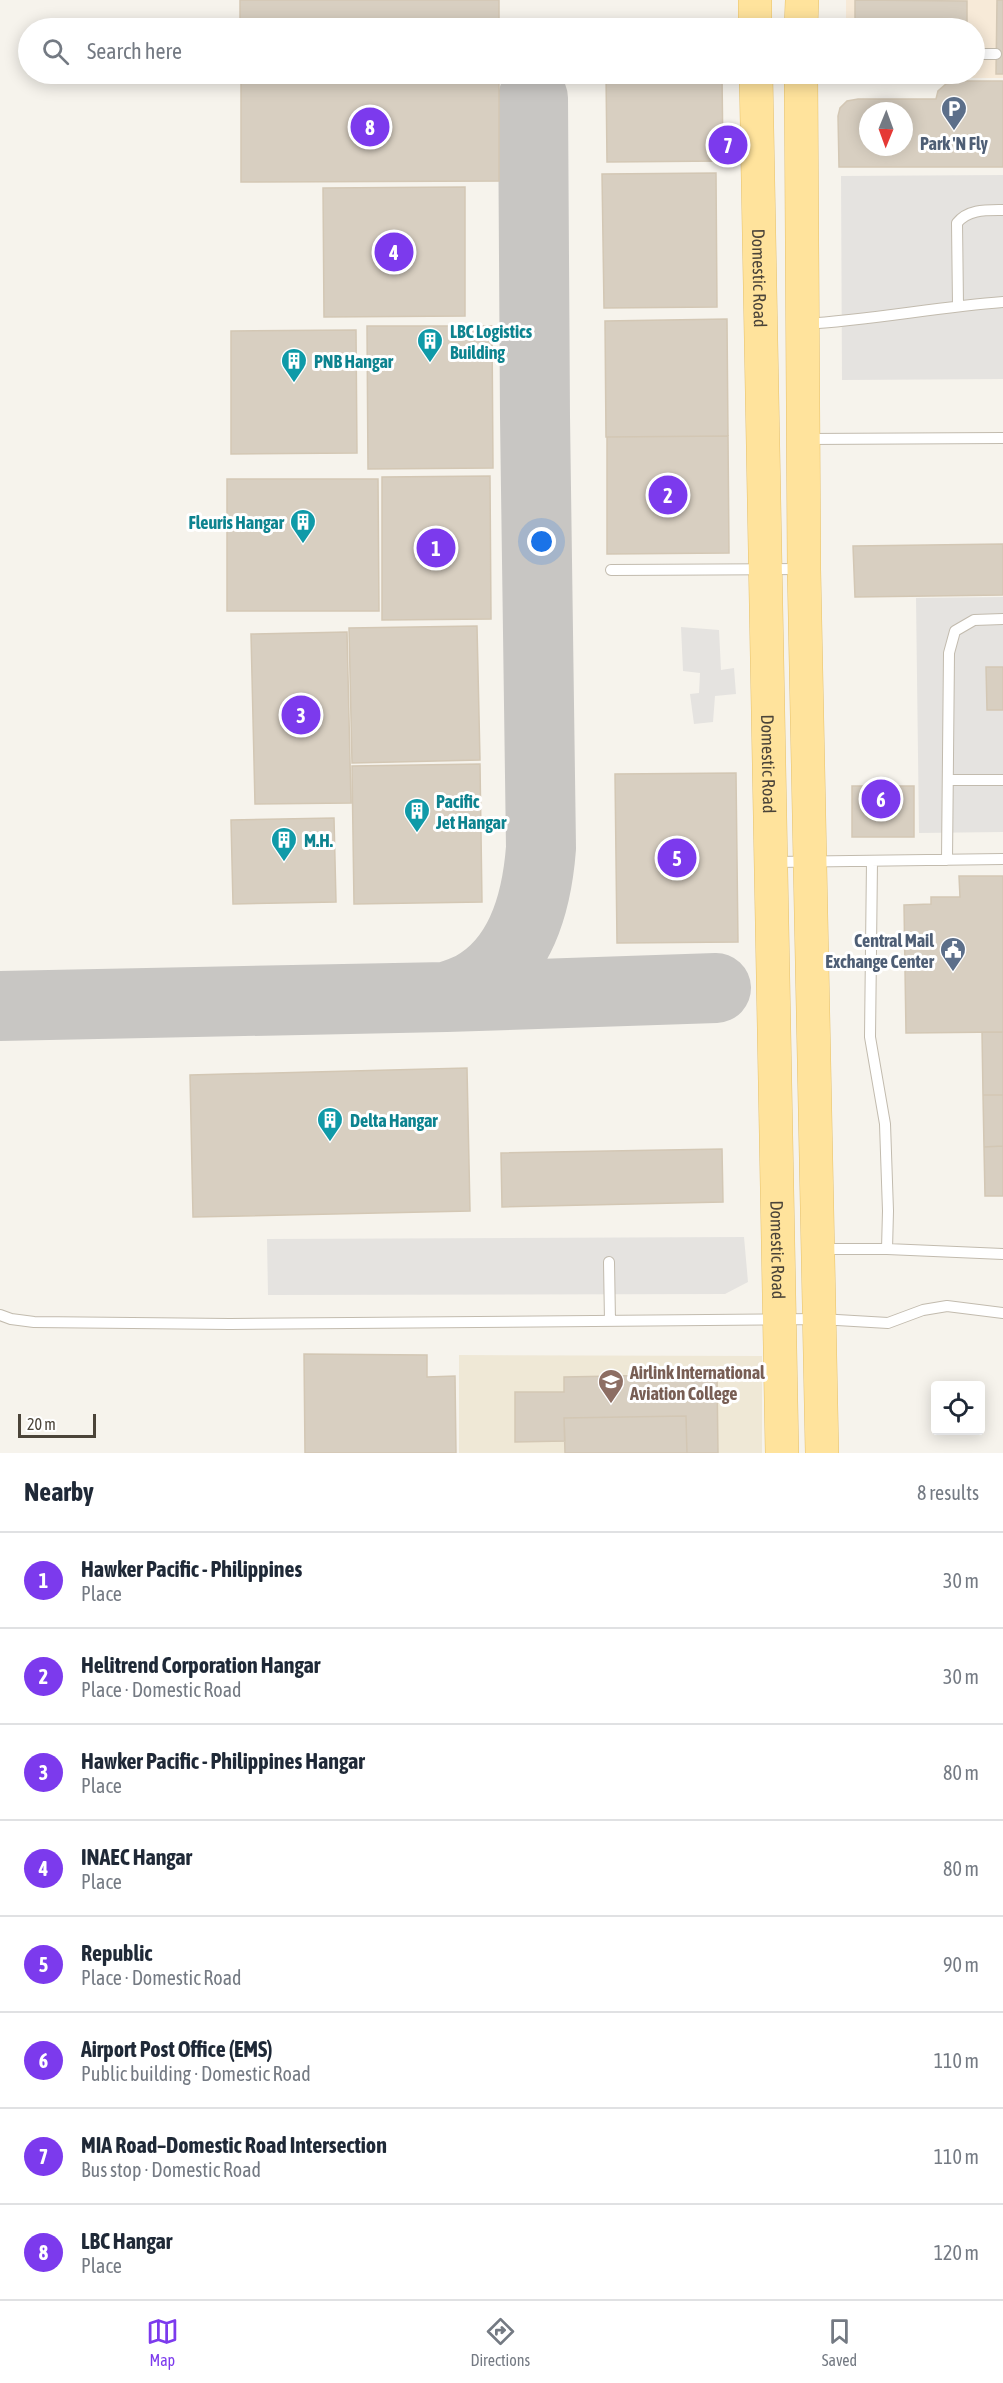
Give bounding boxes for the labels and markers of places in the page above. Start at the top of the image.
parking icon: Park 'N Fly [939,94,969,132]
pin: 8 [350,104,389,150]
pin: 7 [708,122,748,168]
place label: Park 'N Fly [920,133,988,154]
pin: 4 [374,230,414,274]
place label: LBC Logistics Building [450,321,533,363]
building icon: LBC Logistics Building [415,326,445,364]
building icon: PNB Hangar [279,346,309,384]
place label: PNB Hangar [314,351,394,372]
pin: 2 [648,472,688,518]
building icon: Fleuris Hangar [288,507,318,545]
place label: Fleuris Hangar [188,512,285,533]
pin: 1 [416,526,456,570]
pin: 3 [282,692,320,738]
pin: 6 [862,776,900,822]
place label: Pacific Jet Hangar [435,791,507,833]
building icon: Pacific Jet Hangar [402,796,432,834]
building icon: M.H. [269,825,299,863]
place label: M.H. [304,830,333,851]
pin: 5 [658,836,696,880]
place label: Central Mail Exchange Center [825,930,935,972]
public building icon: Central Mail Exchange Center [938,935,968,973]
building icon: Delta Hangar [315,1105,345,1143]
place label: Delta Hangar [350,1110,438,1131]
place label: Airlink International Aviation College [629,1362,765,1404]
school or university icon: Airlink International Aviation College [596,1367,626,1405]

